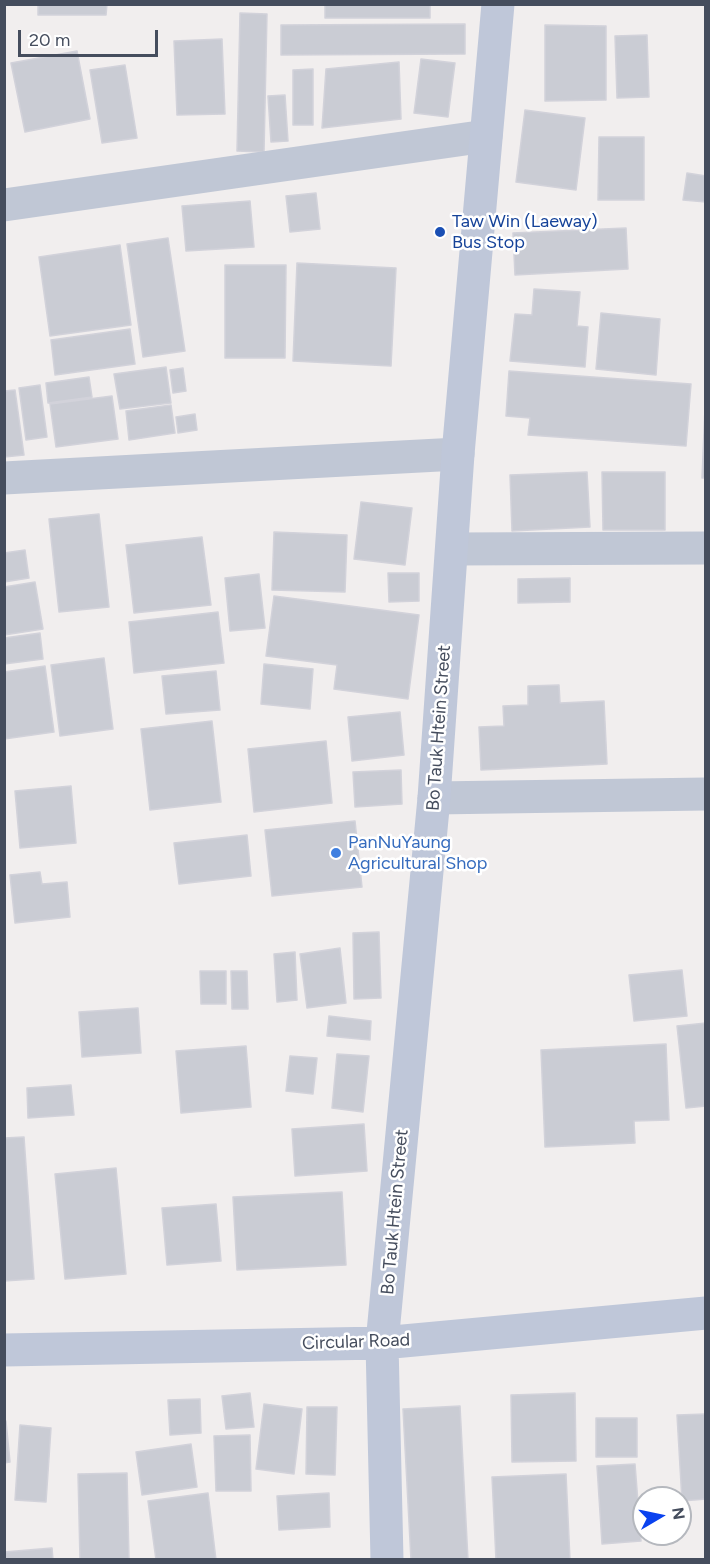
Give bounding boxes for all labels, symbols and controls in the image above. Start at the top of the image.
scale bar [21,18,160,56]
text: 20 m [29,29,70,51]
place label: Taw Win (Laeway) Bus Stop [452,211,598,254]
marker: Taw Win (Laeway) Bus Stop [433,225,447,239]
street label: Bo Tauk Htein Street [422,644,456,812]
place label: PanNuYaung Agricultural Shop [348,832,487,874]
marker: PanNuYaung Agricultural Shop [329,846,343,860]
street label: Bo Tauk Htein Street [377,1128,413,1296]
street label: Circular Road [302,1329,410,1355]
north arrow [632,1486,692,1546]
text: N [668,1506,689,1521]

